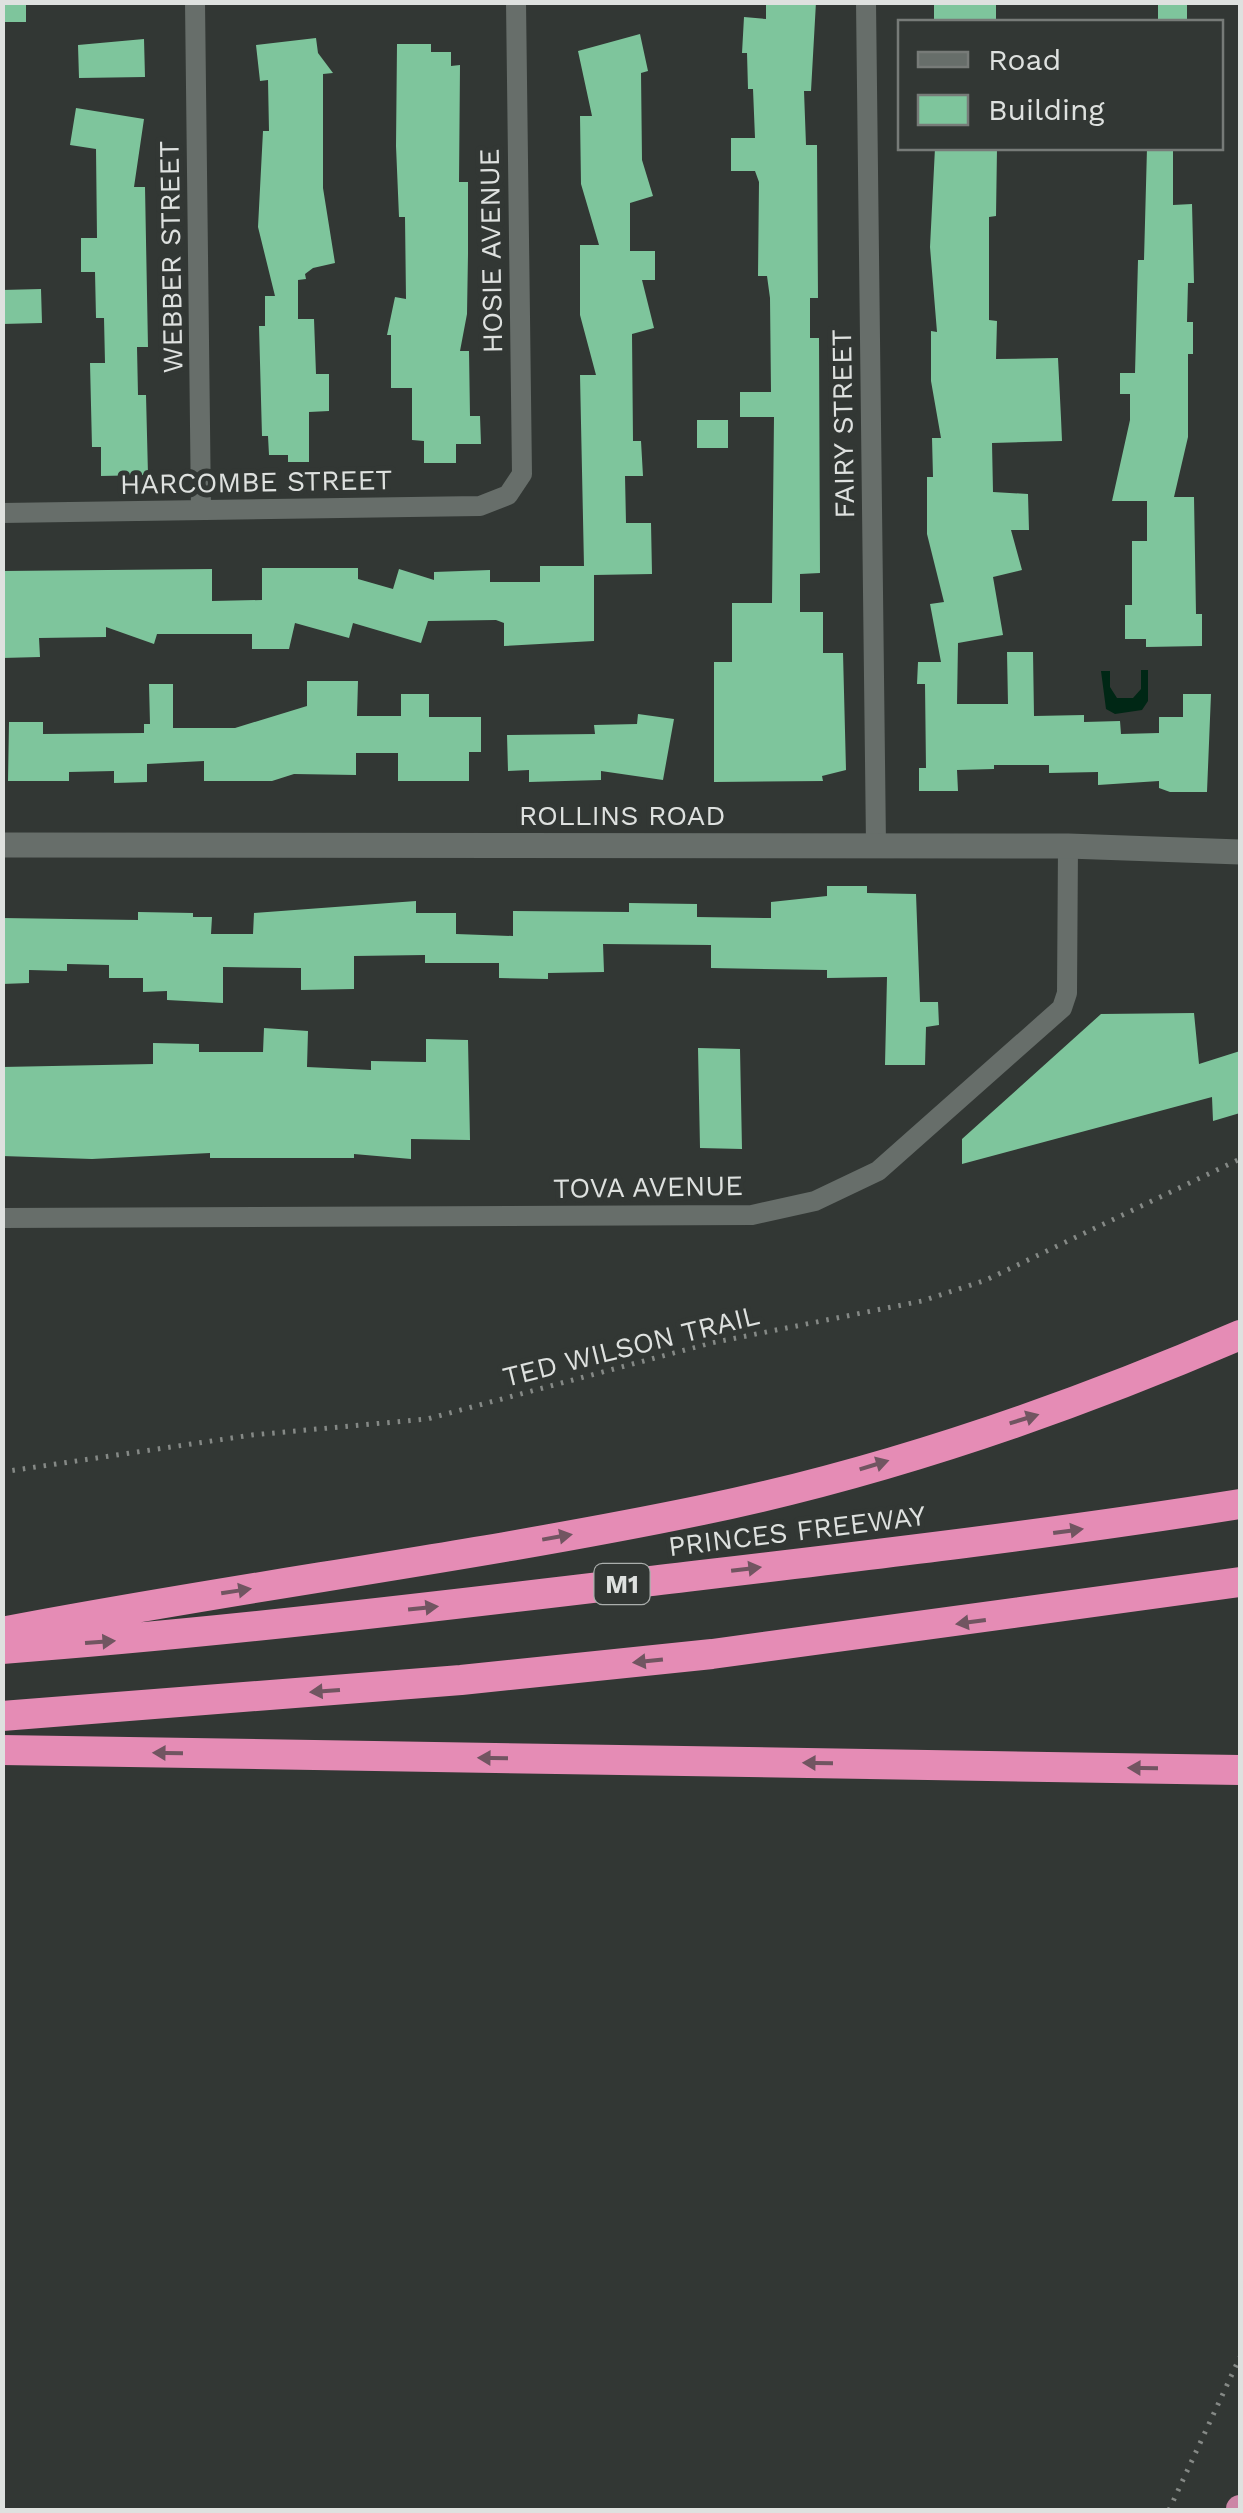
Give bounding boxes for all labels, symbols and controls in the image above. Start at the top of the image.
legend [898,20,1223,150]
text: Road [988,42,1061,77]
text: Building [988,92,1105,127]
street label: WEBBER STREET [152,140,190,374]
street label: HOSIE AVENUE [473,148,509,354]
street label: FAIRY STREET [825,329,861,519]
street label: HARCOMBE STREET [119,463,393,501]
street label: ROLLINS ROAD [519,799,725,832]
street label: TOVA AVENUE [553,1169,743,1205]
street label: TED WILSON TRAIL [499,1298,763,1394]
one-way arrow [1009,1411,1039,1426]
one-way arrow [859,1457,889,1472]
street label: PRINCES FREEWAY [666,1499,928,1563]
one-way arrow [1053,1522,1085,1538]
one-way arrow [542,1529,573,1544]
one-way arrow [730,1561,762,1577]
road number: M1 [594,1564,650,1604]
one-way arrow [221,1582,253,1598]
one-way arrow [408,1600,439,1616]
one-way arrow [955,1614,986,1630]
one-way arrow [84,1633,116,1649]
one-way arrow [632,1653,664,1669]
one-way arrow [308,1683,340,1699]
one-way arrow [152,1745,184,1761]
one-way arrow [477,1750,509,1766]
one-way arrow [802,1755,834,1771]
one-way arrow [1127,1760,1159,1776]

